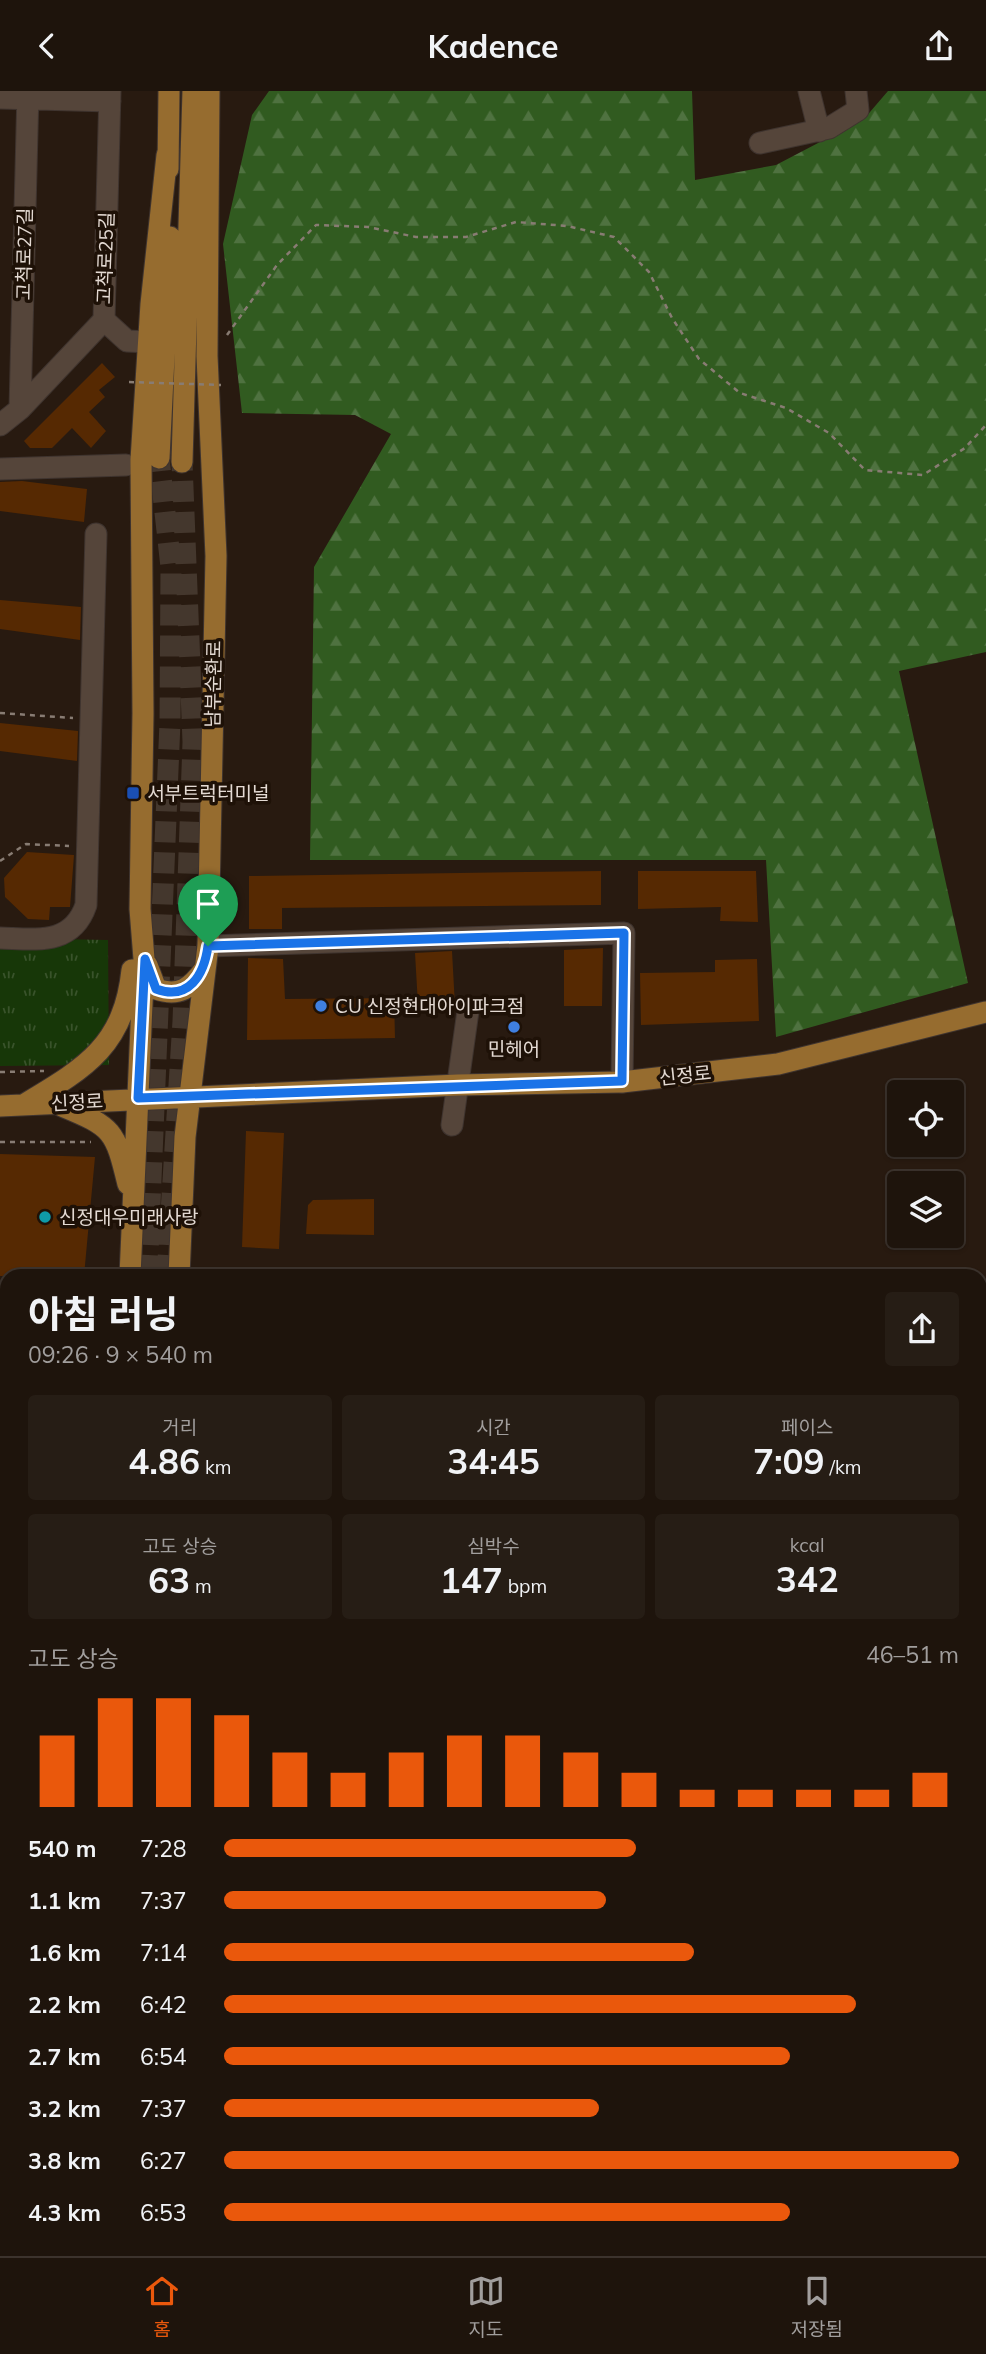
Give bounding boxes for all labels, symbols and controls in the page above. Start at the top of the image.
text: Kadence [427,26,559,66]
icon: back [28,27,66,65]
icon: share [920,27,958,65]
street label: 고척로27길 [11,207,37,301]
street label: 고척로25길 [91,211,119,305]
street label: 남부순환로 [200,640,226,728]
place label: 서부트럭터미널 [147,781,269,805]
marker: 서부트럭터미널 [125,785,141,801]
pin [178,874,238,946]
icon: arrive [189,885,227,923]
place label: CU 신정현대아이파크점 [335,994,524,1018]
marker: CU 신정현대아이파크점 [313,998,329,1014]
marker: 민헤어 [506,1019,522,1035]
place label: 민헤어 [488,1037,540,1061]
street label: 신정로 [658,1060,712,1090]
map controls [887,1080,964,1248]
button: locate [887,1080,964,1157]
street label: 신정로 [50,1089,104,1115]
button: layers [887,1171,964,1248]
place label: 신정대우미래사랑 [59,1205,199,1229]
marker: 신정대우미래사랑 [37,1209,53,1225]
text: 아침 러닝 [28,1290,178,1338]
button: share [885,1292,959,1366]
text: 09:26 · 9 × 540 m [28,1340,213,1369]
text: 거리 [162,1415,197,1439]
text: 시간 [476,1415,511,1439]
text: 페이스 [781,1415,833,1439]
text: 4.86 [128,1439,200,1483]
text: 34:45 [447,1439,540,1483]
text: 7:09 [753,1439,825,1483]
text: km [200,1455,231,1479]
text: /km [825,1455,861,1479]
text: kcal [790,1533,825,1557]
text: 고도 상승 [142,1534,217,1558]
text: 심박수 [467,1534,520,1558]
text: 342 [776,1557,839,1601]
text: 63 [148,1558,190,1602]
text: 147 [440,1558,503,1602]
text: m [190,1574,212,1598]
text: bpm [503,1574,547,1598]
text: 46–51 m [866,1640,959,1669]
text: 고도 상승 [28,1644,119,1673]
text: 540 m [28,1834,96,1863]
text: 7:28 [140,1834,187,1863]
text: 1.1 km [28,1886,101,1915]
text: 7:37 [140,1886,187,1915]
text: 1.6 km [28,1938,101,1967]
text: 7:14 [140,1938,187,1967]
text: 2.2 km [28,1990,101,2019]
text: 6:42 [140,1990,187,2019]
text: 2.7 km [28,2042,101,2071]
text: 6:54 [140,2042,187,2071]
text: 3.2 km [28,2094,101,2123]
text: 7:37 [140,2094,187,2123]
text: 3.8 km [28,2146,101,2175]
text: 6:27 [140,2146,187,2175]
text: 4.3 km [28,2198,101,2227]
text: 6:53 [140,2198,187,2227]
tab: 홈 [143,2272,181,2341]
tab: 지도 [467,2272,505,2341]
tab: 저장됨 [791,2272,843,2341]

